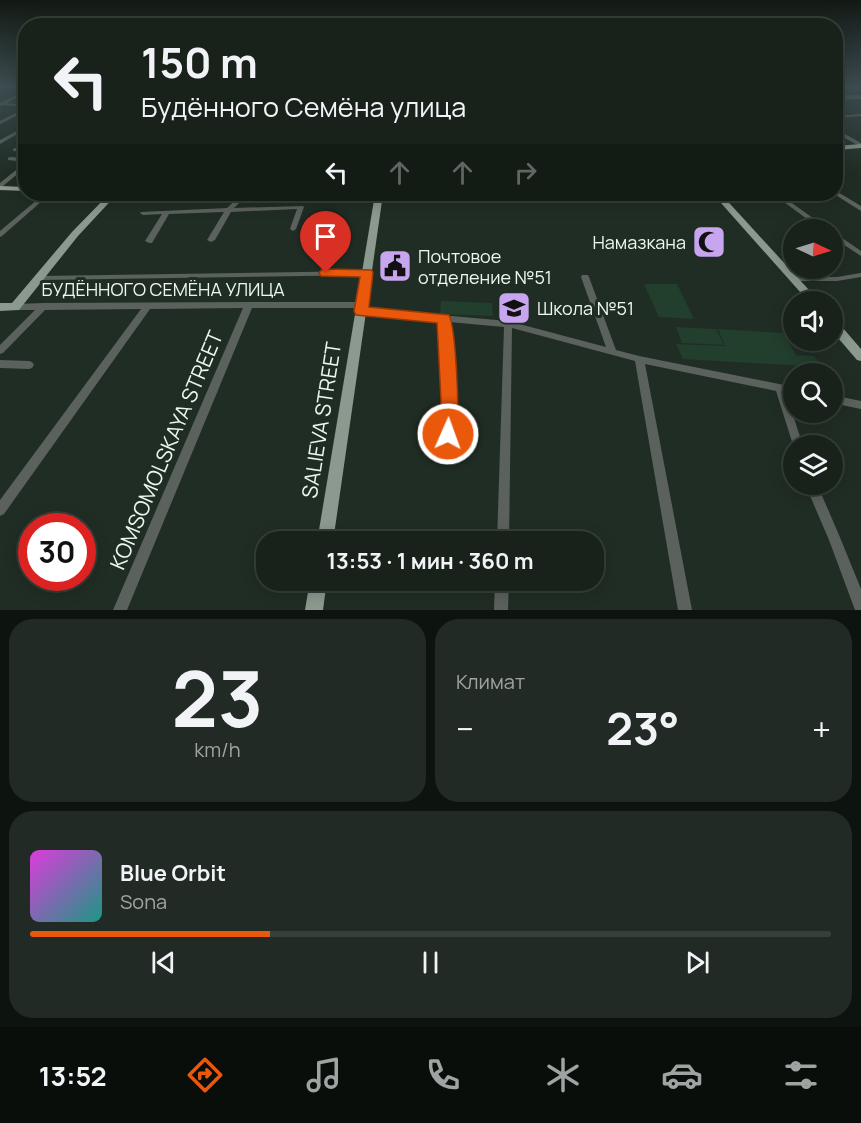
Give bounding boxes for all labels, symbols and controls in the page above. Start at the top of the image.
text: 150 m [141,33,258,91]
icon: left [42,42,120,120]
text: Будённого Семёна улица [141,88,466,125]
icon: left [320,156,353,189]
icon: ahead [383,156,416,189]
icon: ahead [446,156,479,189]
icon: right [509,156,542,189]
pin [300,211,351,273]
north arrow [783,219,843,279]
map controls [783,219,843,495]
icon: arrive [309,220,342,253]
mosque icon: Намазкана [691,224,727,260]
place label: Намазкана [593,230,686,254]
place label: Почтовое отделение №51 [418,244,552,289]
public building icon: Почтовое отделение №51 [377,248,413,284]
street label: БУДЁННОГО СЕМЁНА УЛИЦА [41,277,285,301]
school or university icon: Школа №51 [496,290,532,326]
button: sound [783,291,843,351]
place label: Школа №51 [537,296,634,320]
street label: KOMSOMOLSKAYA STREET [103,326,229,574]
street label: SALIEVA STREET [295,339,347,500]
button: search [783,363,843,423]
position arrow [416,402,480,466]
button: layers [783,435,843,495]
speed limit sign: 30 [18,513,96,591]
text: 13:53 · 1 мин · 360 m [326,546,534,576]
text: 23 [172,644,263,750]
text: Климат [456,668,525,695]
text: 23° [606,697,680,759]
text: − [456,706,474,751]
text: + [812,706,831,751]
text: km/h [194,736,241,763]
text: Blue Orbit [120,858,226,888]
text: Sona [120,888,167,915]
icon: previous [147,946,180,979]
icon: pause [414,946,447,979]
icon: next [681,946,714,979]
icon: directions [184,1054,226,1096]
icon: music [303,1054,345,1096]
icon: phone [422,1054,464,1096]
icon: climate [542,1054,584,1096]
icon: car [661,1054,703,1096]
icon: filters [780,1054,822,1096]
text: 13:52 [39,1057,107,1094]

